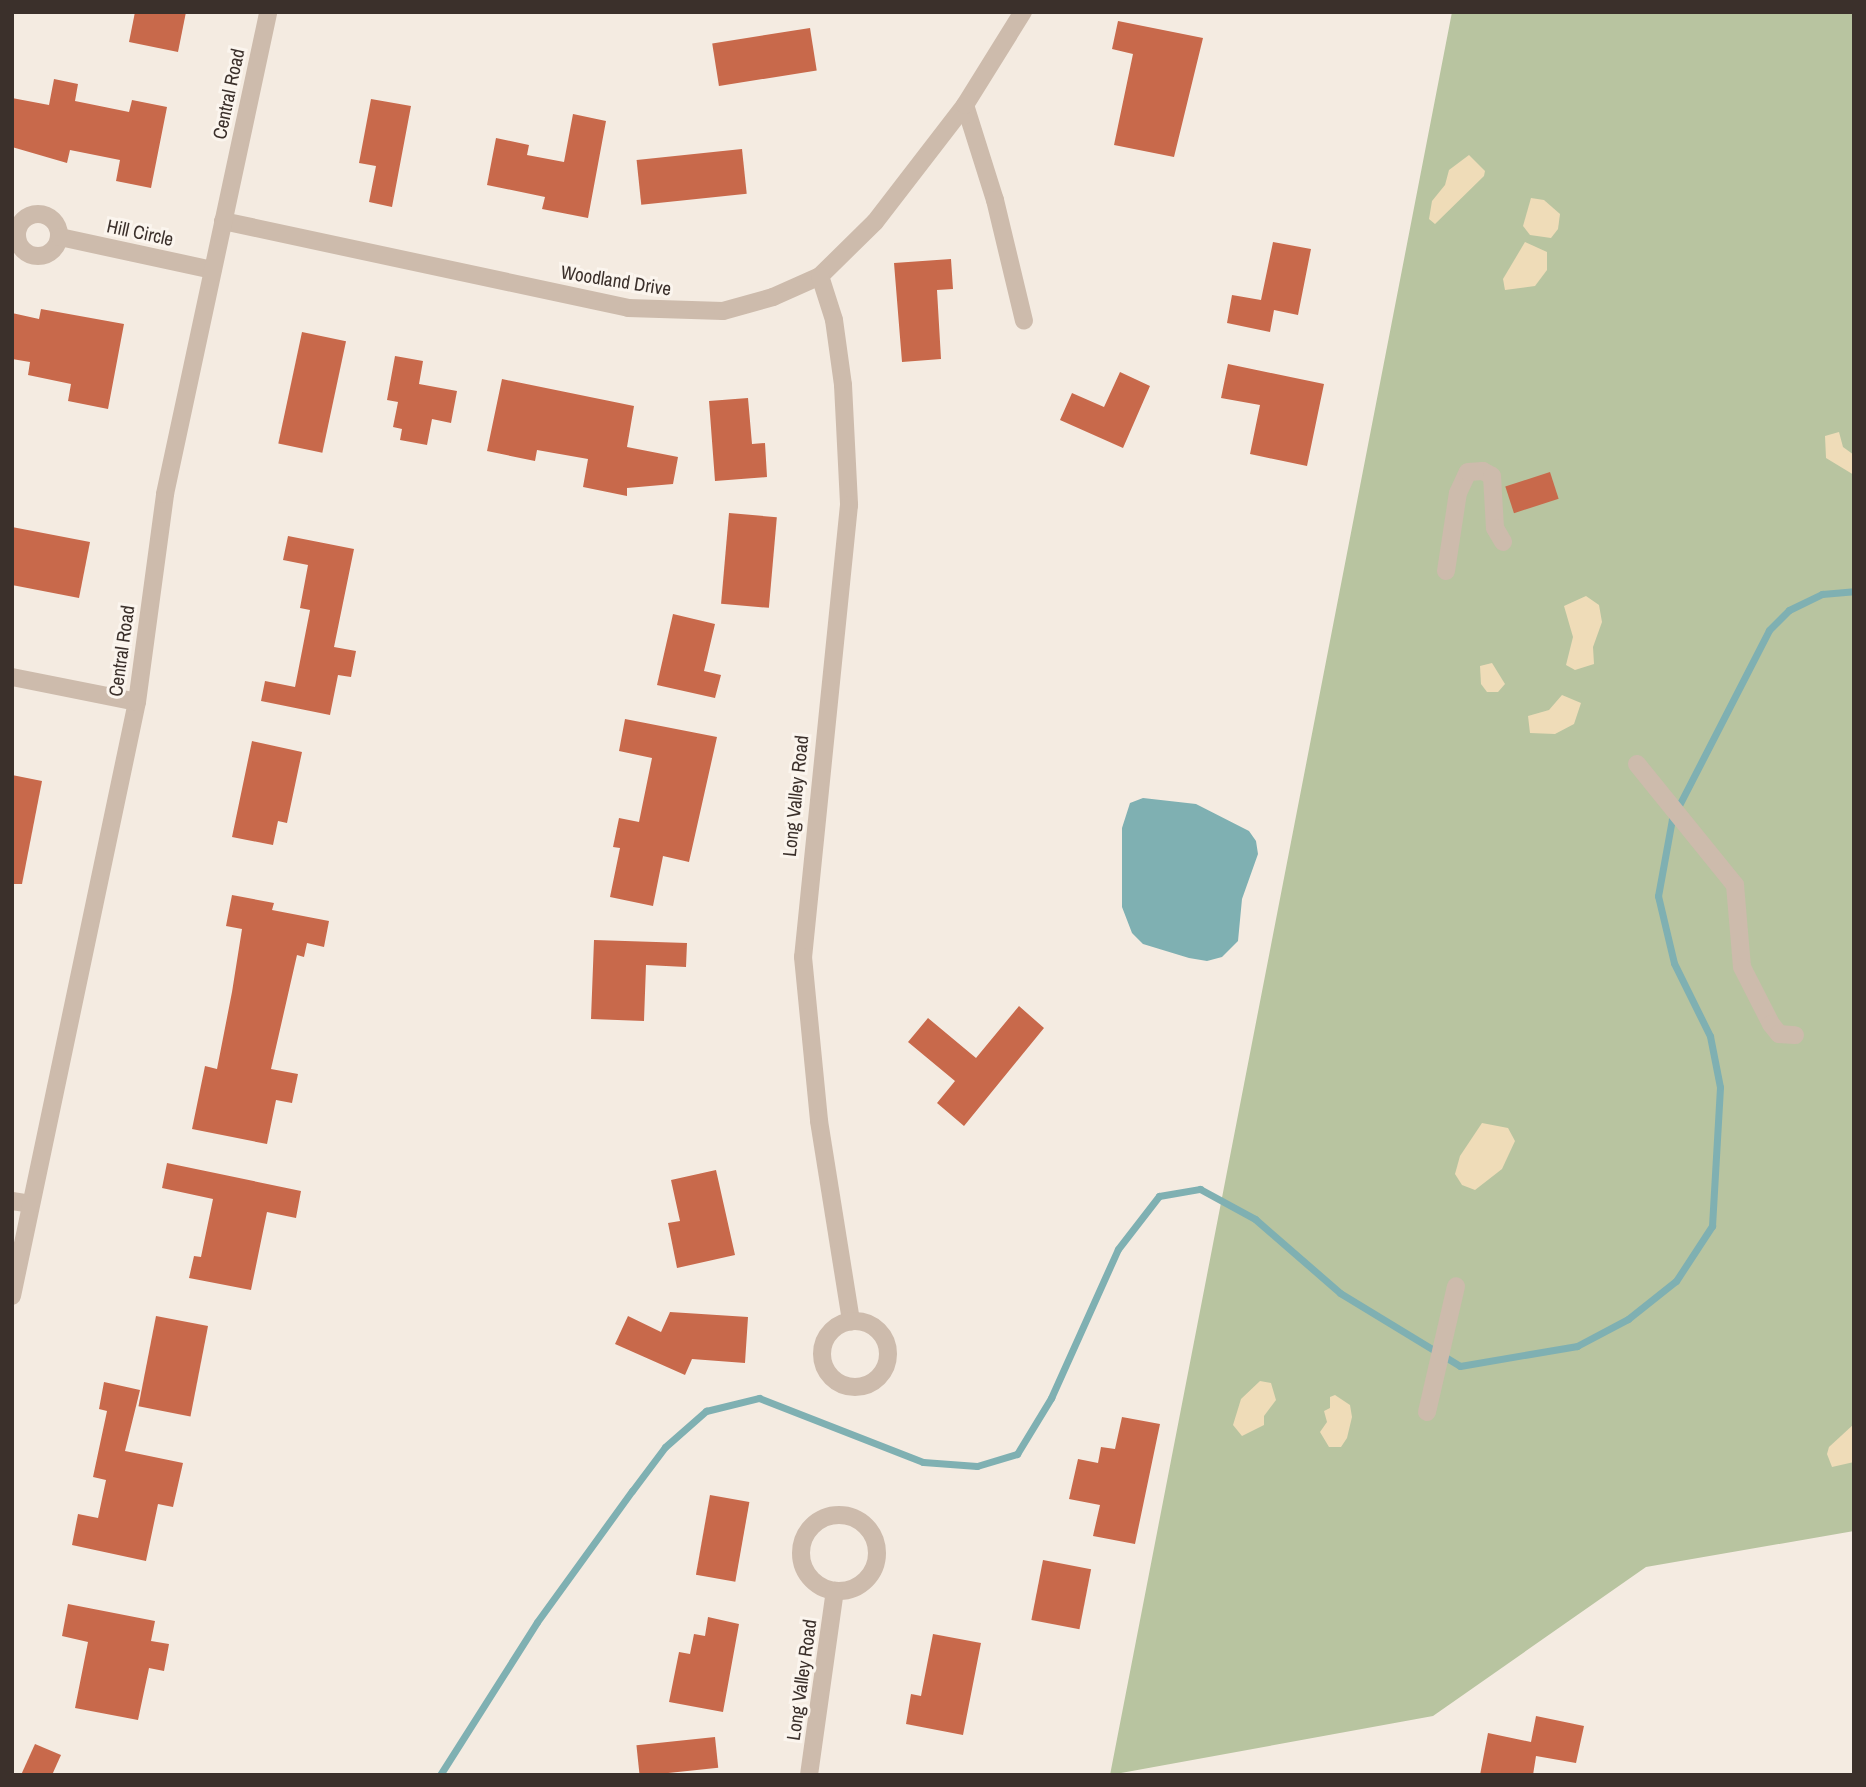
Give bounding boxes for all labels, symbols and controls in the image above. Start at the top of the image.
street label: Central Road [208,47,250,141]
street label: Hill Circle [105,215,175,251]
street label: Woodland Drive [559,261,673,301]
street label: Central Road [104,604,140,698]
street label: Long Valley Road [778,734,814,858]
street label: Long Valley Road [782,1618,822,1742]

